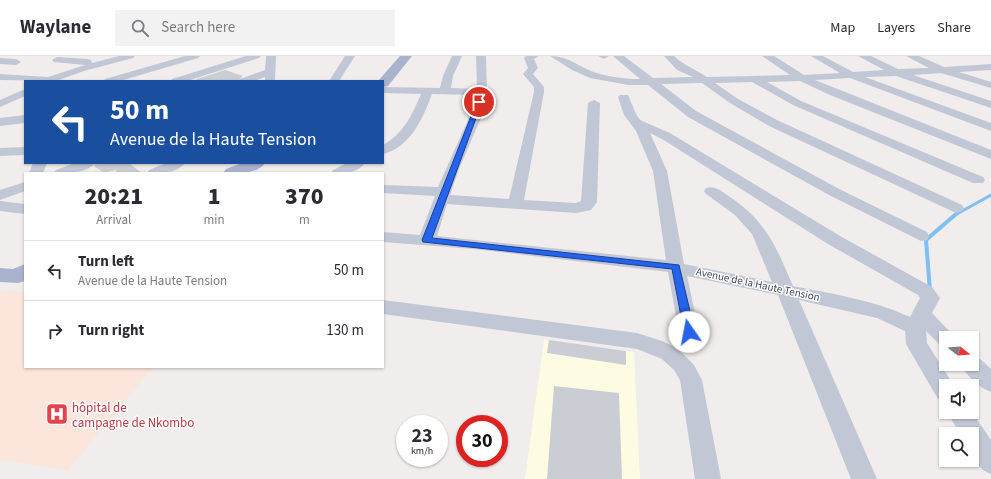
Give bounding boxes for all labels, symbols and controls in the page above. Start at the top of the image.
search box [115,10,395,46]
text: Waylane [20,14,91,41]
icon: search [129,17,151,39]
text: Search here [161,17,235,38]
text: Map [830,18,855,38]
text: Layers [877,18,915,38]
text: Share [937,18,971,38]
pin [462,85,496,119]
text: 50 m [110,90,169,130]
icon: arrive [468,91,490,113]
icon: left [44,96,96,148]
text: Avenue de la Haute Tension [110,127,317,152]
text: 20:21 [84,179,143,214]
text: 1 [208,179,221,214]
text: 370 [285,179,324,214]
text: Arrival [96,211,131,229]
text: min [204,211,225,229]
text: m [299,211,310,229]
text: Turn left [78,251,134,272]
icon: left [44,260,66,282]
text: 50 m [334,260,364,281]
street label: Avenue de la Haute Tension [695,264,821,305]
text: Avenue de la Haute Tension [78,272,227,290]
position arrow [668,311,710,353]
icon: right [44,320,66,342]
text: Turn right [78,320,144,341]
text: 130 m [326,320,364,341]
north arrow [939,331,979,371]
map controls [939,331,979,467]
button: sound [939,379,979,419]
place label: hôpital de campagne de Nkombo [72,399,194,432]
hospital icon: hôpital de campagne de Nkombo [44,401,70,427]
speed limit sign: 30 [456,415,508,467]
text: 23 [411,422,433,450]
button: search [939,427,979,467]
text: km/h [411,444,433,458]

